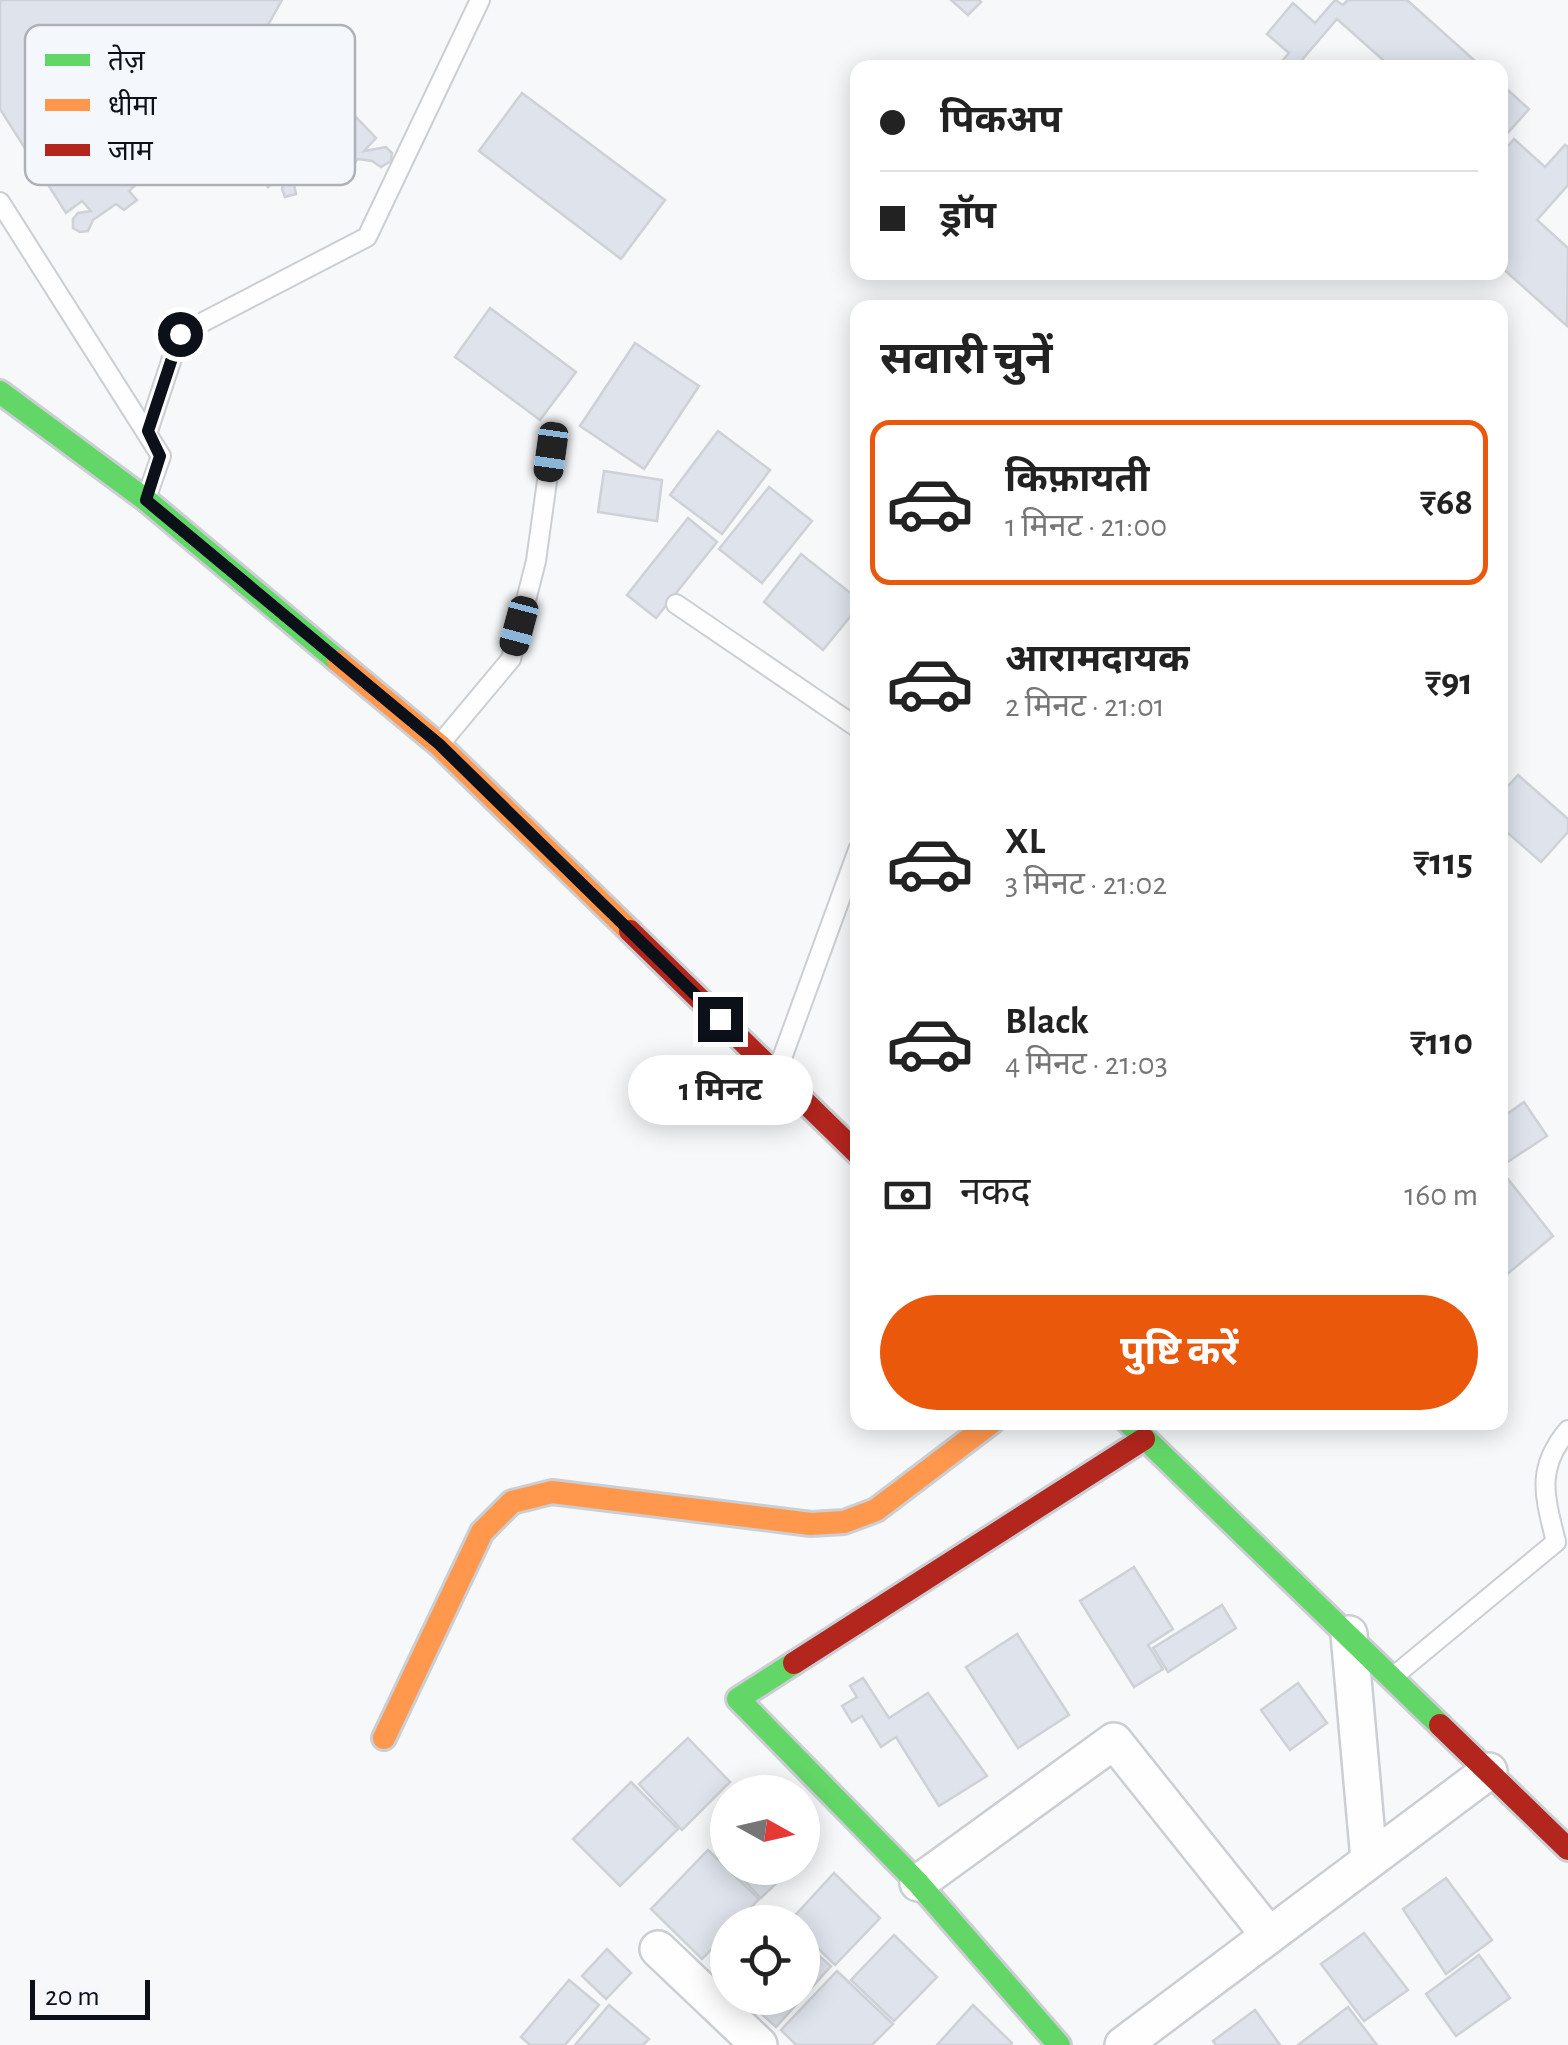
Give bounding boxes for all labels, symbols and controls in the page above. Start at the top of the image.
legend [25,25,355,185]
text: तेज़ [108,44,146,76]
text: धीमा [108,89,157,121]
text: पिकअप [940,102,1062,140]
text: जाम [108,138,154,166]
text: ड्रॉप [940,198,996,236]
route start [158,312,203,357]
text: सवारी चुनें [880,337,1052,382]
car [532,420,570,484]
icon: car [885,458,975,548]
text: किफ़ायती [1005,461,1149,499]
text: ₹68 [1420,484,1473,522]
text: 1 मिनट · 21:00 [1005,510,1167,542]
car [497,593,541,659]
icon: car [885,638,975,728]
text: आरामदायक [1005,641,1189,679]
text: ₹91 [1425,664,1473,702]
text: 2 मिनट · 21:01 [1005,690,1165,722]
icon: car [885,818,975,908]
text: XL [1005,823,1045,861]
text: ₹115 [1413,844,1473,882]
text: 3 मिनट · 21:02 [1005,868,1167,900]
route end [698,997,743,1042]
icon: car [885,998,975,1088]
text: Black [1005,1003,1089,1041]
text: ₹110 [1410,1024,1473,1062]
text: 4 मिनट · 21:03 [1005,1048,1168,1080]
callout: 1 मिनट [628,1054,812,1124]
text: 1 मिनट [679,1074,762,1106]
icon: cash [880,1168,935,1223]
text: नकद [960,1174,1030,1212]
text: 160 m [1404,1179,1478,1211]
button: पुष्टि करें [880,1295,1478,1410]
north arrow [710,1775,820,1885]
map controls [710,1775,820,2015]
button: locate [710,1905,820,2015]
scale bar [30,1975,150,2020]
text: 20 m [45,1983,100,2011]

